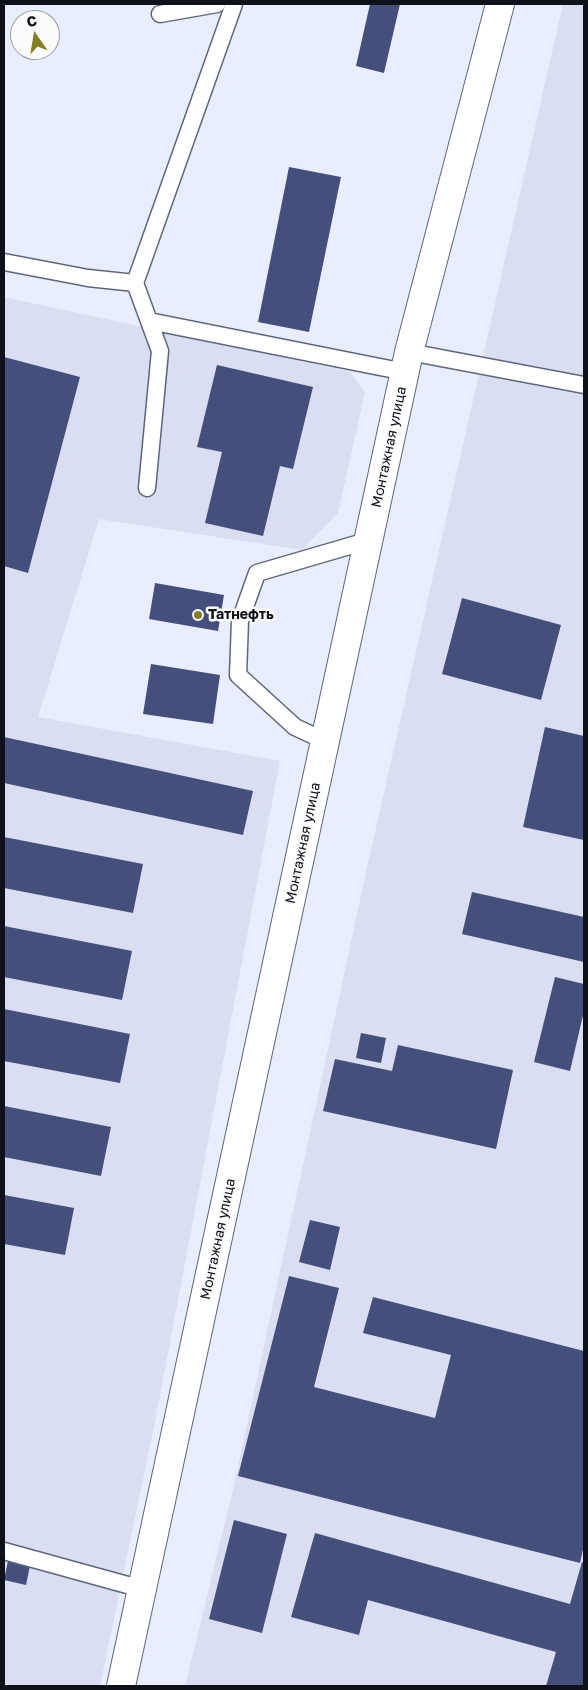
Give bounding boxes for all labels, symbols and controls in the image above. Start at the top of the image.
north arrow [10,10,60,60]
text: С [25,11,38,30]
street label: Монтажная улица [368,385,410,509]
place label: Татнефть [208,607,274,623]
marker: Татнефть [192,609,204,621]
street label: Монтажная улица [282,781,324,905]
street label: Монтажная улица [197,1177,239,1301]

